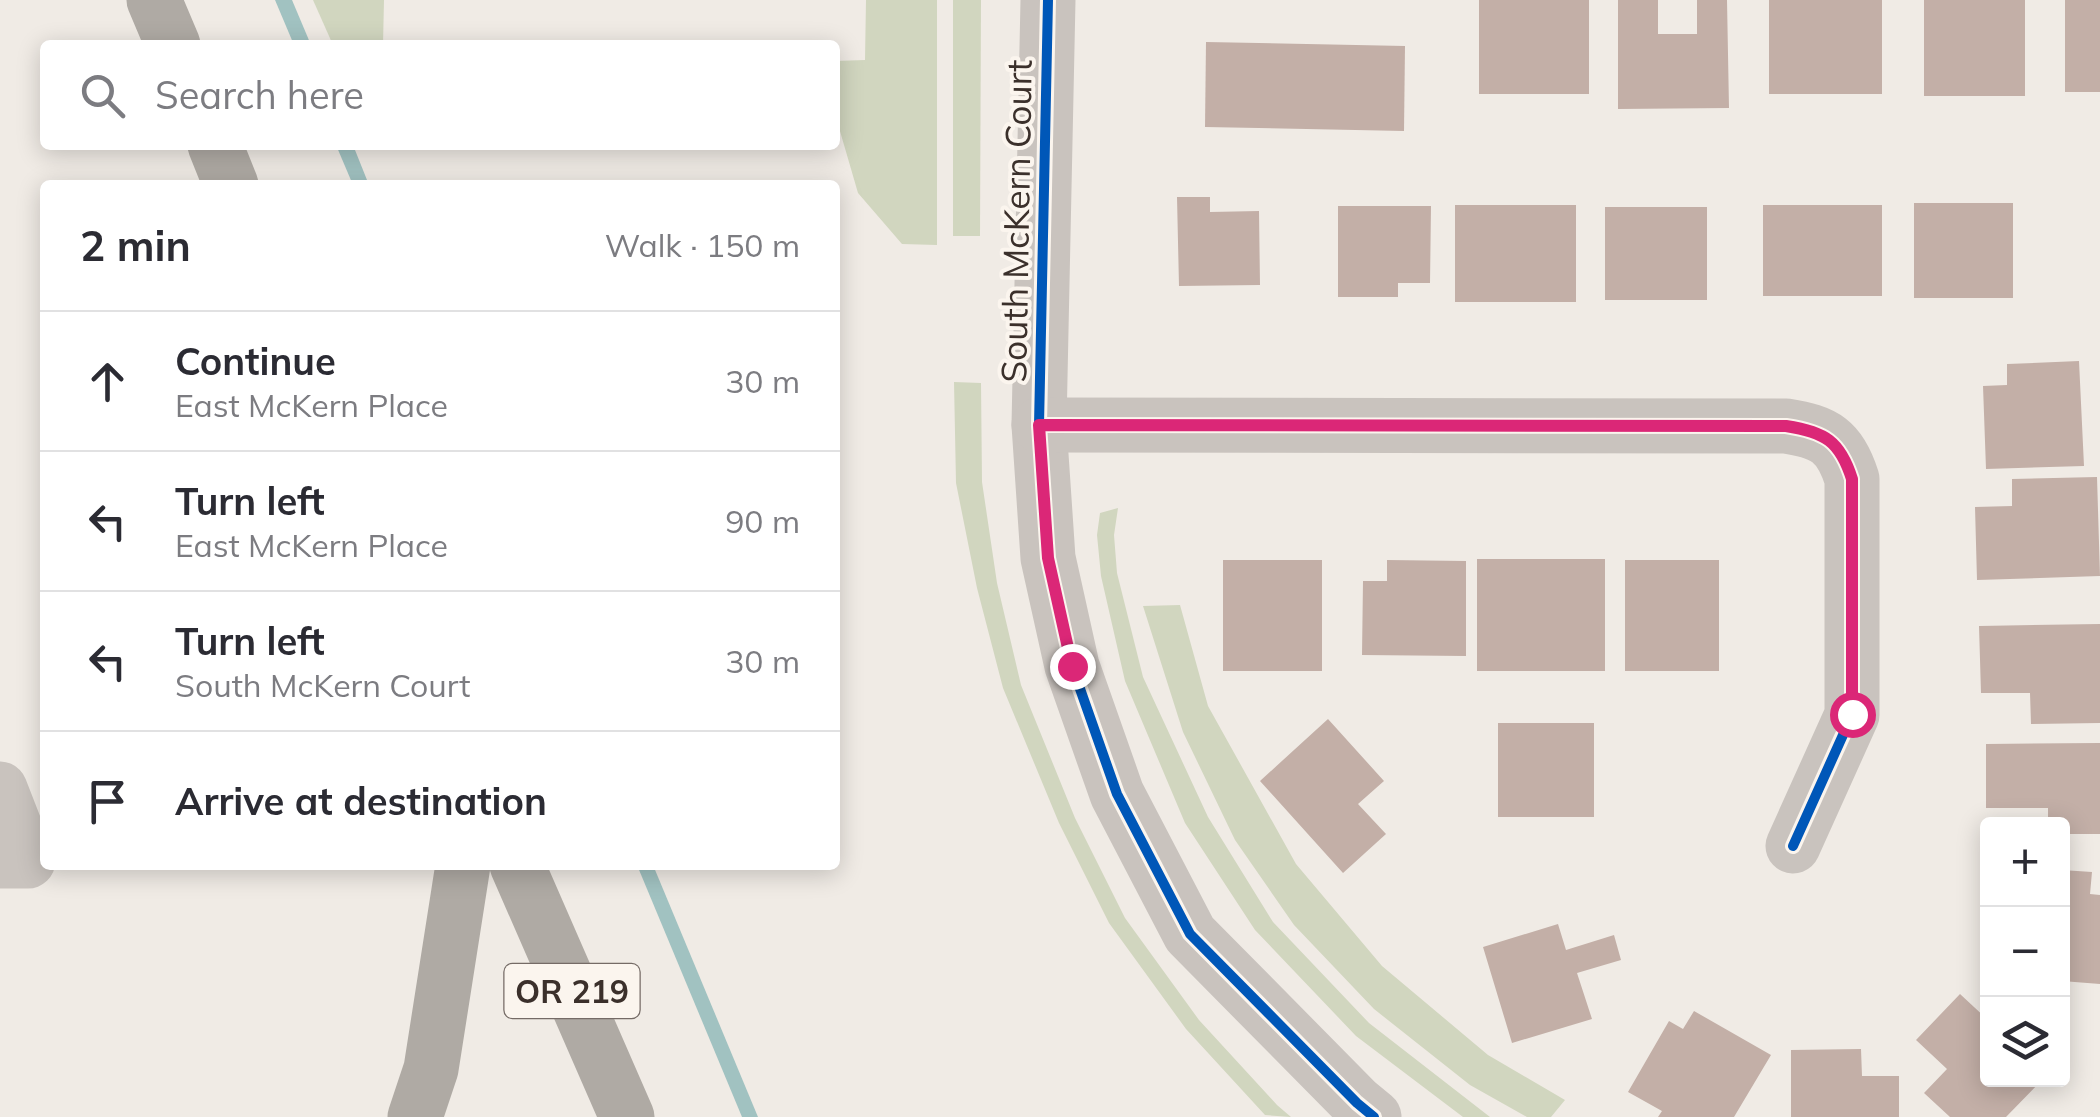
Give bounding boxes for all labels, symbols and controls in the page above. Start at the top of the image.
search box [40,40,840,150]
street label: South McKern Court [991,59,1041,383]
icon: search [75,68,130,123]
text: Search here [155,71,364,119]
text: 2 min [80,219,191,272]
text: Walk · 150 m [605,225,800,265]
text: Continue [175,337,336,385]
icon: ahead [80,354,135,409]
text: 30 m [725,361,800,401]
text: East McKern Place [175,385,448,425]
text: Turn left [175,477,325,525]
icon: left [80,494,135,549]
text: 90 m [725,501,800,541]
text: East McKern Place [175,525,448,565]
text: Turn left [175,617,325,665]
icon: left [80,634,135,689]
text: 30 m [725,641,800,681]
route end [1050,644,1096,690]
text: South McKern Court [175,665,471,705]
route start [1830,692,1876,738]
icon: arrive [80,774,135,829]
text: Arrive at destination [175,777,547,825]
map controls [1980,817,2070,1087]
button: + [1980,817,2070,907]
button: − [1980,907,2070,997]
road number: OR 219 [504,964,640,1018]
button: layers [1980,997,2070,1087]

